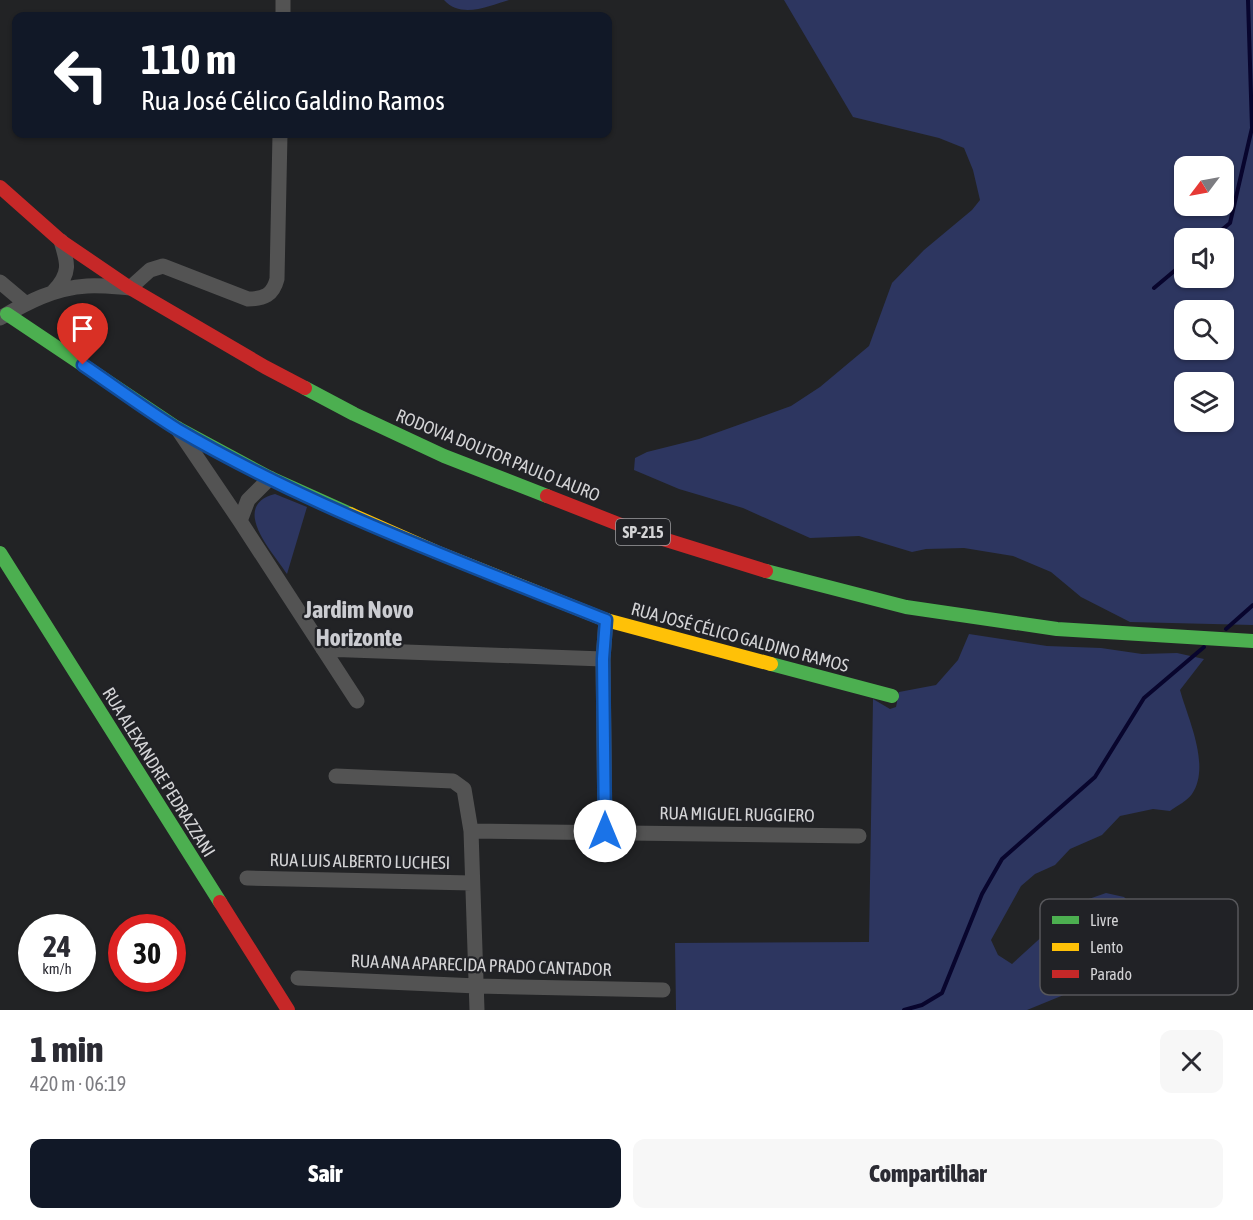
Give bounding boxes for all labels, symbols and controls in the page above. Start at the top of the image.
text: 110 m [141,35,236,83]
icon: left [42,36,120,114]
text: Rua José Célico Galdino Ramos [141,85,445,116]
north arrow [1174,156,1234,216]
map controls [1174,156,1234,432]
button: sound [1174,228,1234,288]
button: search [1174,300,1234,360]
pin [57,303,108,365]
icon: arrive [66,312,99,345]
button: layers [1174,372,1234,432]
street label: RODOVIA DOUTOR PAULO LAURO [393,404,603,506]
road number: SP-215 [616,519,670,545]
district label: Jardim Novo Horizonte [303,596,414,651]
street label: RUA JOSÉ CÉLICO GALDINO RAMOS [629,598,852,676]
street label: RUA ALEXANDRE PEDRAZZANI [98,683,220,861]
position arrow [573,799,637,863]
street label: RUA MIGUEL RUGGIERO [659,802,815,826]
street label: RUA LUIS ALBERTO LUCHESI [270,849,450,873]
legend [1040,899,1238,995]
text: Livre [1090,911,1118,929]
speed limit sign: 30 [108,914,186,992]
text: 24 [43,929,71,963]
text: Lento [1090,938,1123,956]
street label: RUA ANA APARECIDA PRADO CANTADOR [350,950,612,980]
text: km/h [42,960,72,977]
text: Parado [1090,965,1132,983]
text: 1 min [30,1028,104,1070]
button: close [1160,1030,1223,1093]
text: 420 m · 06:19 [30,1072,126,1095]
button: Sair [30,1139,621,1208]
button: Compartilhar [633,1139,1223,1208]

